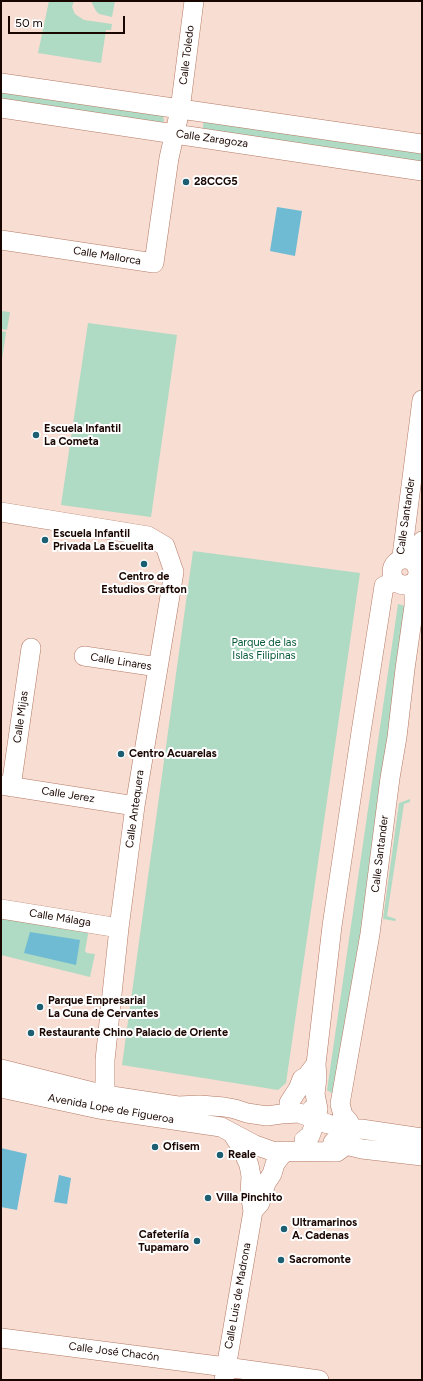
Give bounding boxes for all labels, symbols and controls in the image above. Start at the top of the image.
scale bar [10,8,127,34]
text: 50 m [15,16,43,30]
street label: Calle Toledo [177,24,197,86]
street label: Calle Zaragoza [175,127,249,151]
place label: 28CCG5 [194,175,238,189]
marker: 28CCG5 [181,177,191,187]
street label: Calle Mallorca [72,244,142,268]
place label: Escuela Infantil La Cometa [44,422,121,448]
marker: Escuela Infantil La Cometa [31,430,41,440]
street label: Calle Santander [394,477,418,555]
place label: Escuela Infantil Privada La Escuelita [53,527,154,553]
marker: Escuela Infantil Privada La Escuelita [40,535,50,545]
marker: Centro de Estudios Grafton [139,559,149,569]
place label: Centro de Estudios Grafton [101,570,187,596]
park label: Parque de las Islas Filipinas [231,636,297,662]
street label: Calle Linares [89,651,153,673]
street label: Calle Mijas [11,690,31,744]
place label: Centro Acuarelas [129,747,217,761]
marker: Centro Acuarelas [116,749,126,759]
street label: Calle Antequera [123,769,147,849]
street label: Calle Jerez [40,784,96,806]
street label: Calle Santander [369,815,391,893]
street label: Calle Málaga [28,907,92,929]
place label: Parque Empresarial La Cuna de Cervantes [48,994,158,1020]
marker: Parque Empresarial La Cuna de Cervantes [35,1002,45,1012]
place label: Restaurante Chino Palacio de Oriente [39,1026,228,1040]
marker: Restaurante Chino Palacio de Oriente [26,1028,36,1038]
street label: Avenida Lope de Figueroa [47,1091,175,1127]
place label: Ofisem [163,1140,200,1154]
marker: Ofisem [150,1142,160,1152]
place label: Reale [228,1148,256,1162]
marker: Reale [215,1150,225,1160]
place label: Villa Pinchito [216,1191,282,1205]
marker: Villa Pinchito [203,1193,213,1203]
place label: Ultramarinos A. Cadenas [292,1216,357,1242]
marker: Ultramarinos A. Cadenas [279,1224,289,1234]
place label: Cafeteriía Tupamaro [138,1228,189,1254]
marker: Cafeteriía Tupamaro [192,1236,202,1246]
street label: Calle Luis de Madrona [222,1242,254,1350]
place label: Sacromonte [289,1253,351,1267]
marker: Sacromonte [276,1255,286,1265]
street label: Calle José Chacón [68,1340,160,1364]

